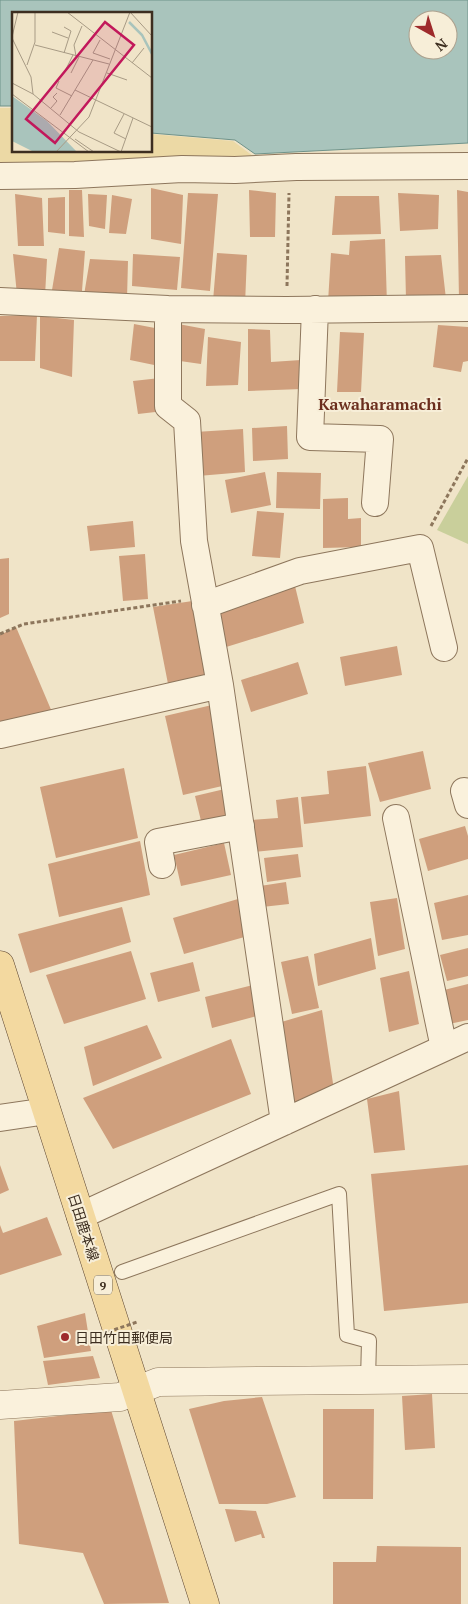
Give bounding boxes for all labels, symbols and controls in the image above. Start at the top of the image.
north arrow [408,10,458,60]
inset map [12,12,152,152]
text: N [431,35,452,56]
district label: Kawaharamachi [318,393,442,415]
street label: 日田鹿本線 [64,1191,104,1263]
road number: 9 [94,1276,112,1294]
place label: 日田竹田郵便局 [75,1328,173,1347]
marker: 日田竹田郵便局 [59,1331,71,1343]

